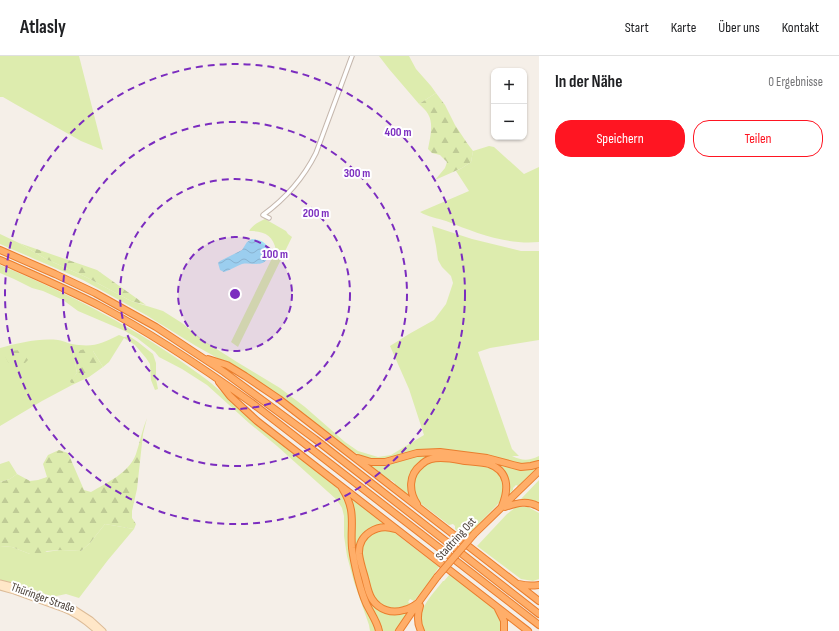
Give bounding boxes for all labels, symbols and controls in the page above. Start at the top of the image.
text: Atlasly [20,16,66,39]
text: Start [625,19,649,36]
text: Karte [671,19,696,36]
text: Über uns [718,19,760,36]
text: Kontakt [782,19,819,36]
map controls [491,68,527,140]
button: + [491,68,527,104]
text: In der Nähe [555,72,622,92]
text: 0 Ergebnisse [768,74,823,90]
button: − [491,104,527,140]
button: Speichern [555,120,685,157]
button: Teilen [693,120,823,157]
text: 400 m [385,125,411,140]
text: 300 m [344,166,370,181]
text: 200 m [303,206,329,221]
text: 100 m [262,247,288,262]
centre of rings [228,287,242,301]
street label: Stadtring Ost [433,514,480,564]
street label: Thüringer Straße [9,579,77,617]

